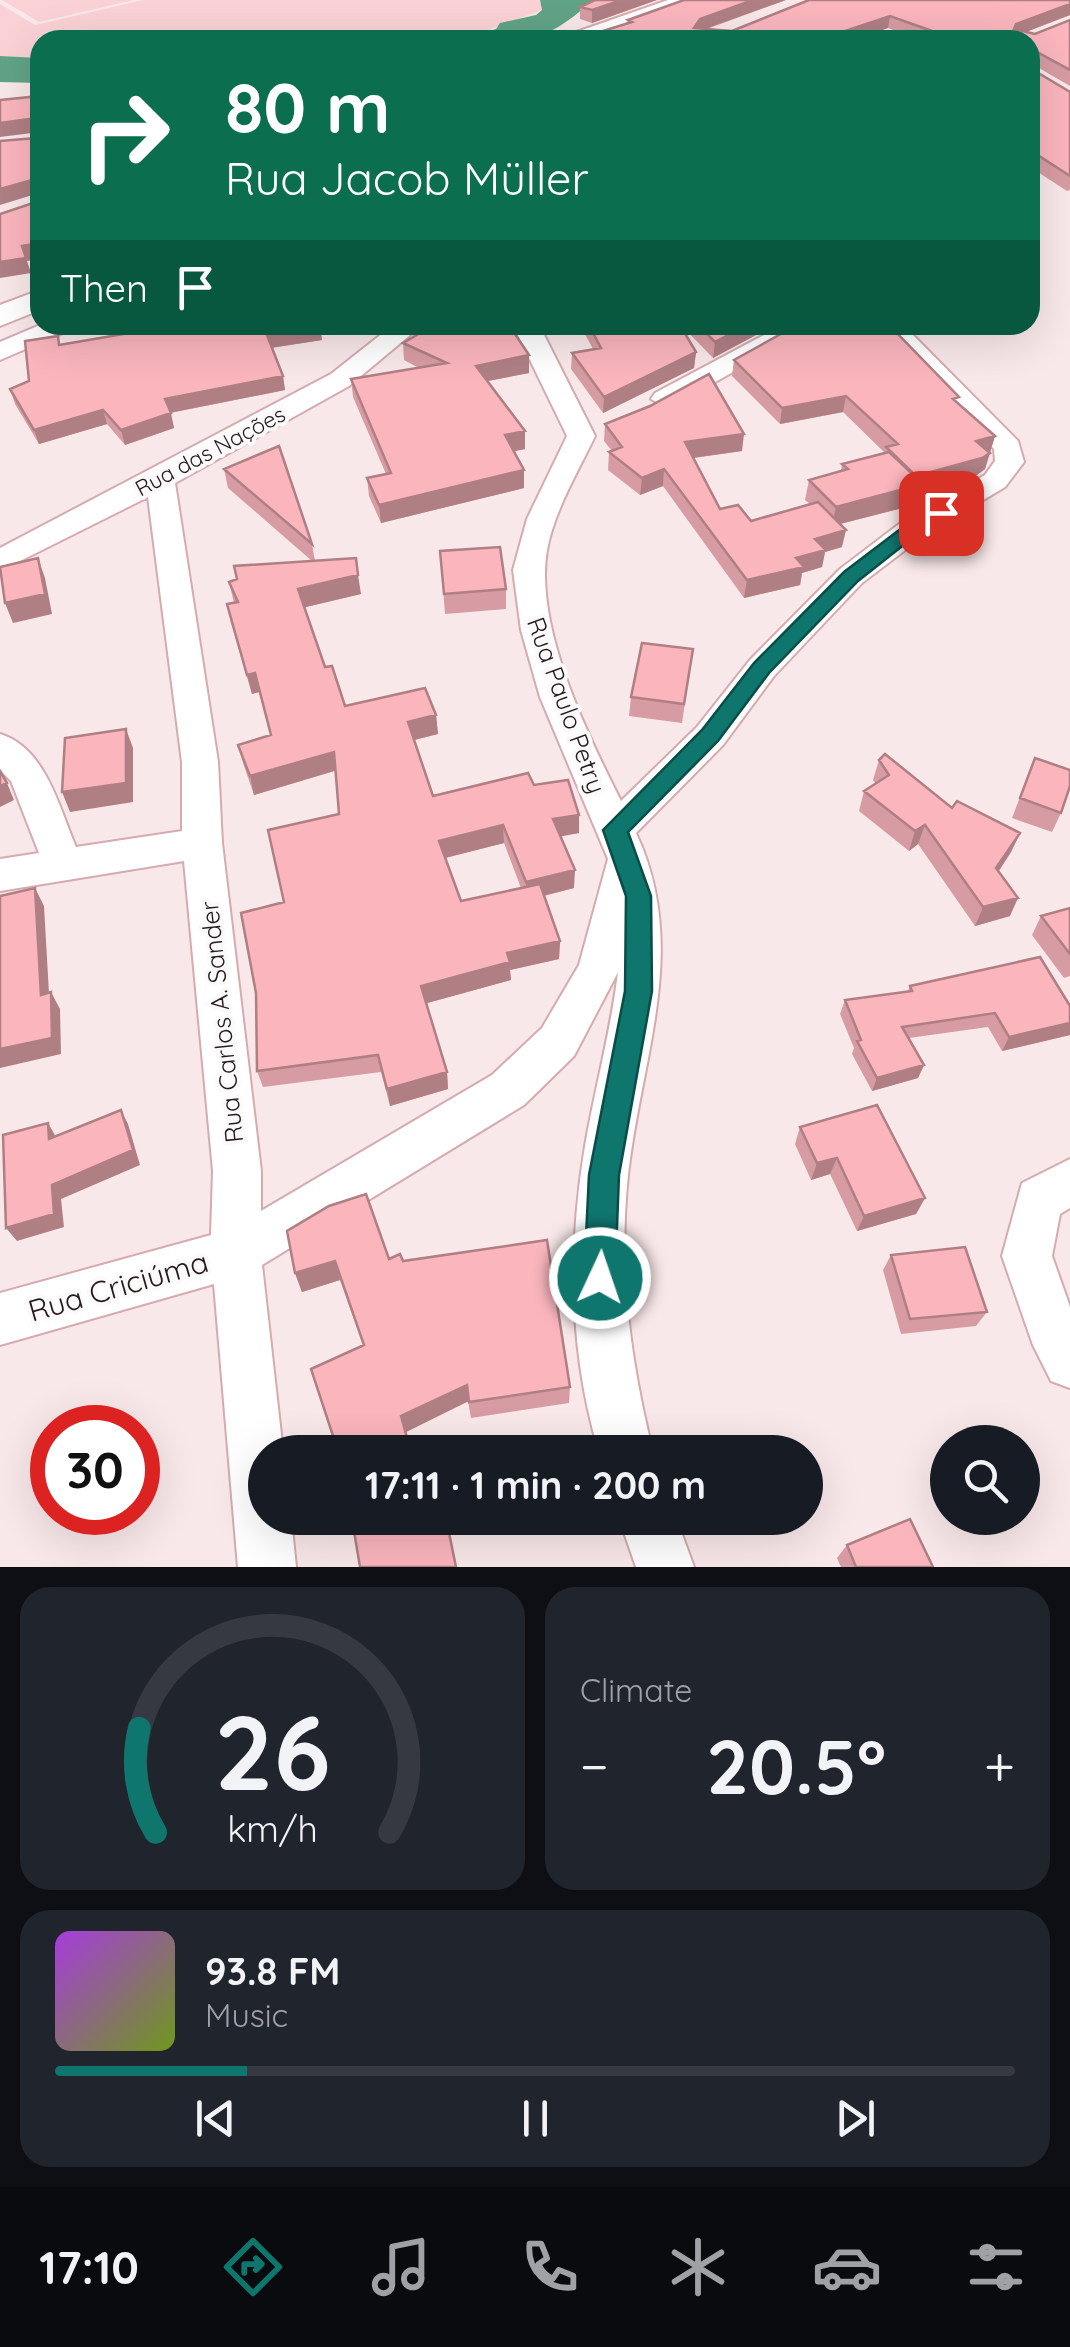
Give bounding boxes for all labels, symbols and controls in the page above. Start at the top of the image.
text: 80 m [225,63,390,151]
icon: right [60,70,190,200]
text: Rua Jacob Müller [225,150,589,206]
icon: arrive [168,260,223,315]
text: Then [60,264,148,312]
street label: Rua das Nações [130,400,290,502]
pin [899,471,984,556]
icon: arrive [914,486,969,541]
street label: Rua Paulo Petry [521,613,613,797]
street label: Rua Carlos A. Sander [193,899,249,1144]
position arrow [548,1226,652,1330]
street label: Rua Criciúma [24,1242,212,1330]
speed limit sign: 30 [30,1405,160,1535]
map controls [930,1425,1040,1535]
button: search [930,1425,1040,1535]
text: 17:11 · 1 min · 200 m [365,1461,706,1509]
text: Climate [580,1670,692,1710]
text: 26 [214,1686,331,1816]
text: 20.5° [706,1719,886,1813]
text: − [580,1731,609,1800]
text: + [984,1731,1015,1800]
text: km/h [227,1806,318,1851]
text: 93.8 FM [205,1947,340,1995]
text: Music [205,1995,288,2035]
icon: previous [188,2091,243,2146]
icon: pause [508,2091,563,2146]
icon: next [828,2091,883,2146]
icon: directions [218,2232,288,2302]
icon: music [366,2232,436,2302]
icon: phone [515,2232,585,2302]
icon: climate [663,2232,733,2302]
icon: car [812,2232,882,2302]
icon: filters [961,2232,1031,2302]
text: 17:10 [39,2239,139,2295]

